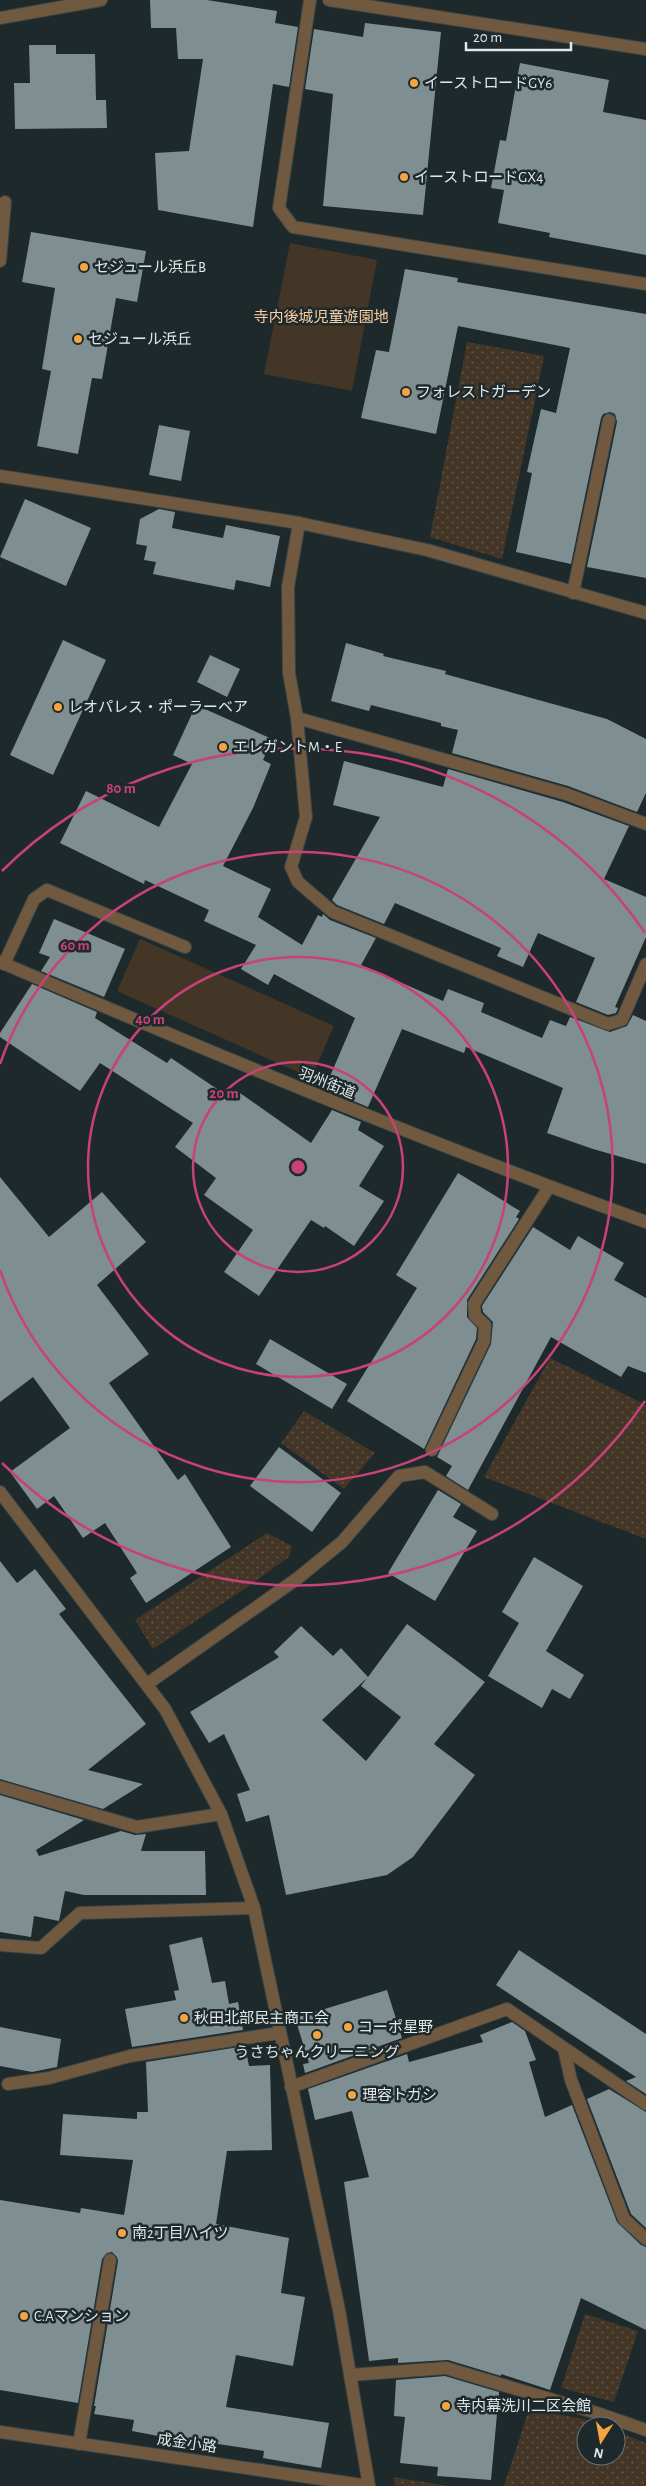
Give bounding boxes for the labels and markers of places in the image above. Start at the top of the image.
place label: イーストロードGY6 [424,76,552,91]
marker: イーストロードGY6 [408,77,420,89]
place label: イーストロードGX4 [414,170,543,185]
marker: イーストロードGX4 [398,171,410,183]
place label: セジュール浜丘B [94,259,206,275]
marker: セジュール浜丘B [78,261,90,273]
place label: セジュール浜丘 [88,331,192,347]
marker: セジュール浜丘 [72,333,84,345]
place label: フォレストガーデン [416,384,551,400]
marker: フォレストガーデン [400,386,412,398]
place label: レオパレス・ポーラーベア [68,699,248,715]
marker: レオパレス・ポーラーベア [52,701,64,713]
place label: エレガントM・E [233,739,342,755]
marker: エレガントM・E [217,741,229,753]
centre of rings [289,1158,307,1176]
place label: 秋田北部民主商工会 [194,2009,329,2026]
marker: 秋田北部民主商工会 [178,2012,190,2024]
place label: コーポ星野 [358,2019,433,2035]
marker: コーポ星野 [342,2021,354,2033]
marker: うさちゃんクリーニング [311,2029,323,2041]
place label: うさちゃんクリーニング [234,2044,400,2060]
place label: 理容トガシ [362,2087,437,2103]
marker: 理容トガシ [346,2089,358,2101]
place label: 南2丁目ハイツ [132,2225,229,2241]
marker: 南2丁目ハイツ [116,2227,128,2239]
place label: C.Aマンション [34,2309,129,2324]
marker: C.Aマンション [18,2310,30,2322]
place label: 寺内幕洗川二区会館 [456,2398,591,2414]
marker: 寺内幕洗川二区会館 [440,2400,452,2412]

